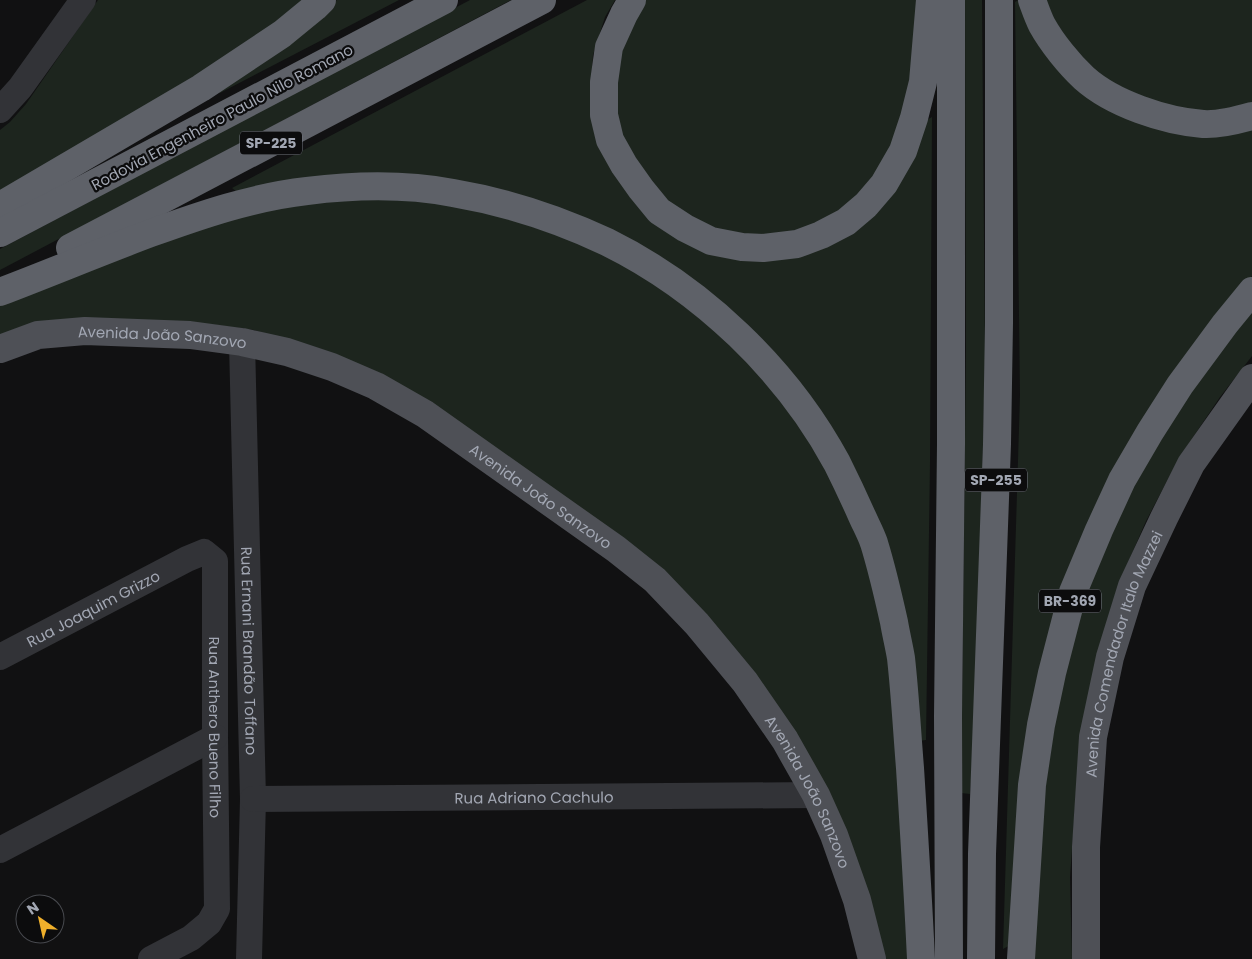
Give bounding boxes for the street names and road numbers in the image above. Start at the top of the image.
street label: Rodovia Engenheiro Paulo Nilo Romano [87,39,357,195]
road number: SP-225 [240,132,302,154]
street label: Avenida João Sanzovo [77,320,248,353]
street label: Avenida João Sanzovo [465,438,616,553]
road number: SP-255 [965,468,1027,492]
street label: Avenida Comendador Italo Mazzei [1080,527,1167,778]
street label: Rua Ernani Brandão Toffano [236,546,262,755]
street label: Rua Joaquim Grizzo [23,565,163,652]
road number: BR-369 [1039,590,1101,612]
street label: Rua Anthero Bueno Filho [204,636,226,818]
street label: Avenida João Sanzovo [760,711,855,871]
street label: Rua Adriano Cachulo [454,786,614,808]

